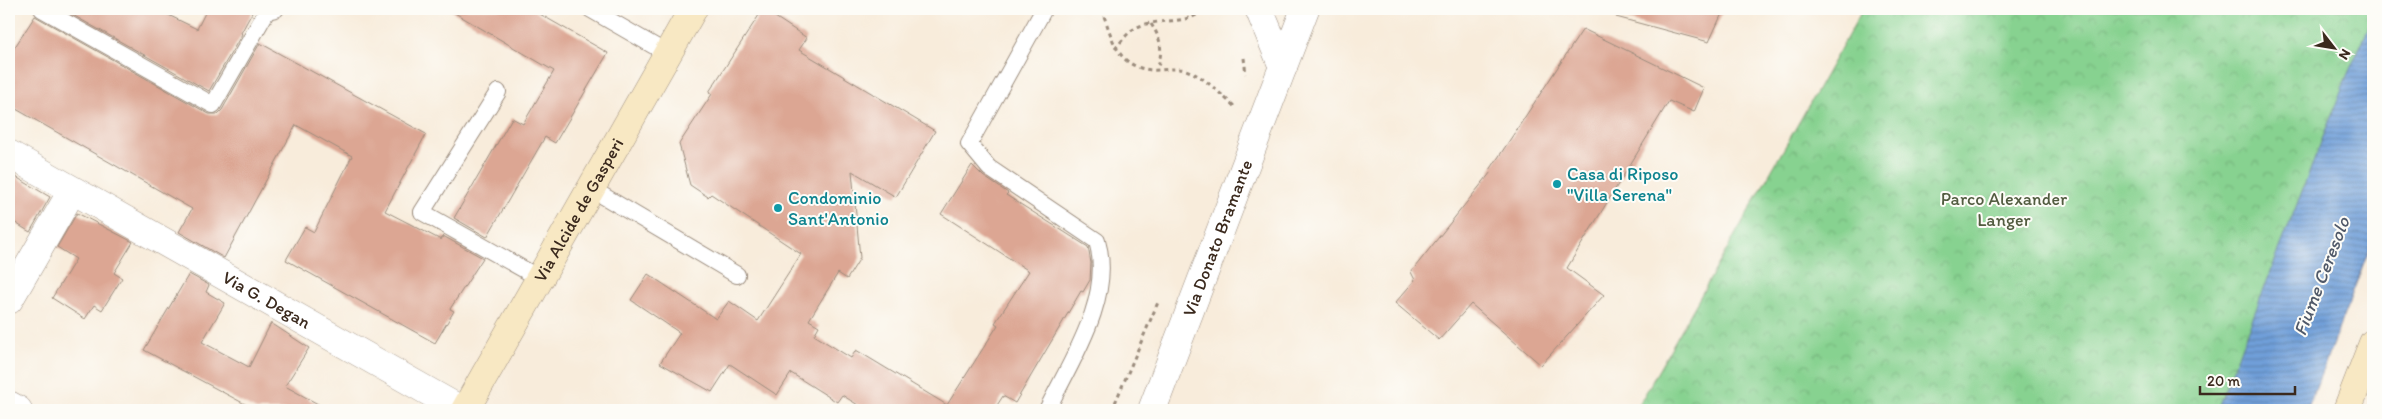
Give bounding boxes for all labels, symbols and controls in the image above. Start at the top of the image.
north arrow [2310,22,2360,72]
text: N [2335,46,2354,63]
street label: Via Alcide de Gasperi [529,134,628,286]
street label: Via Donato Bramante [1178,157,1257,319]
place label: Casa di Riposo "Villa Serena" [1567,163,1678,206]
marker: Casa di Riposo "Villa Serena" [1551,178,1563,190]
place label: Condominio Sant'Antonio [788,187,889,230]
park label: Parco Alexander Langer [1941,188,2068,231]
marker: Condominio Sant'Antonio [772,202,784,214]
water label: Fiume Ceresolo [2288,212,2355,339]
street label: Via G. Degan [219,266,315,334]
scale bar [2200,364,2294,396]
text: 20 m [2207,372,2241,390]

